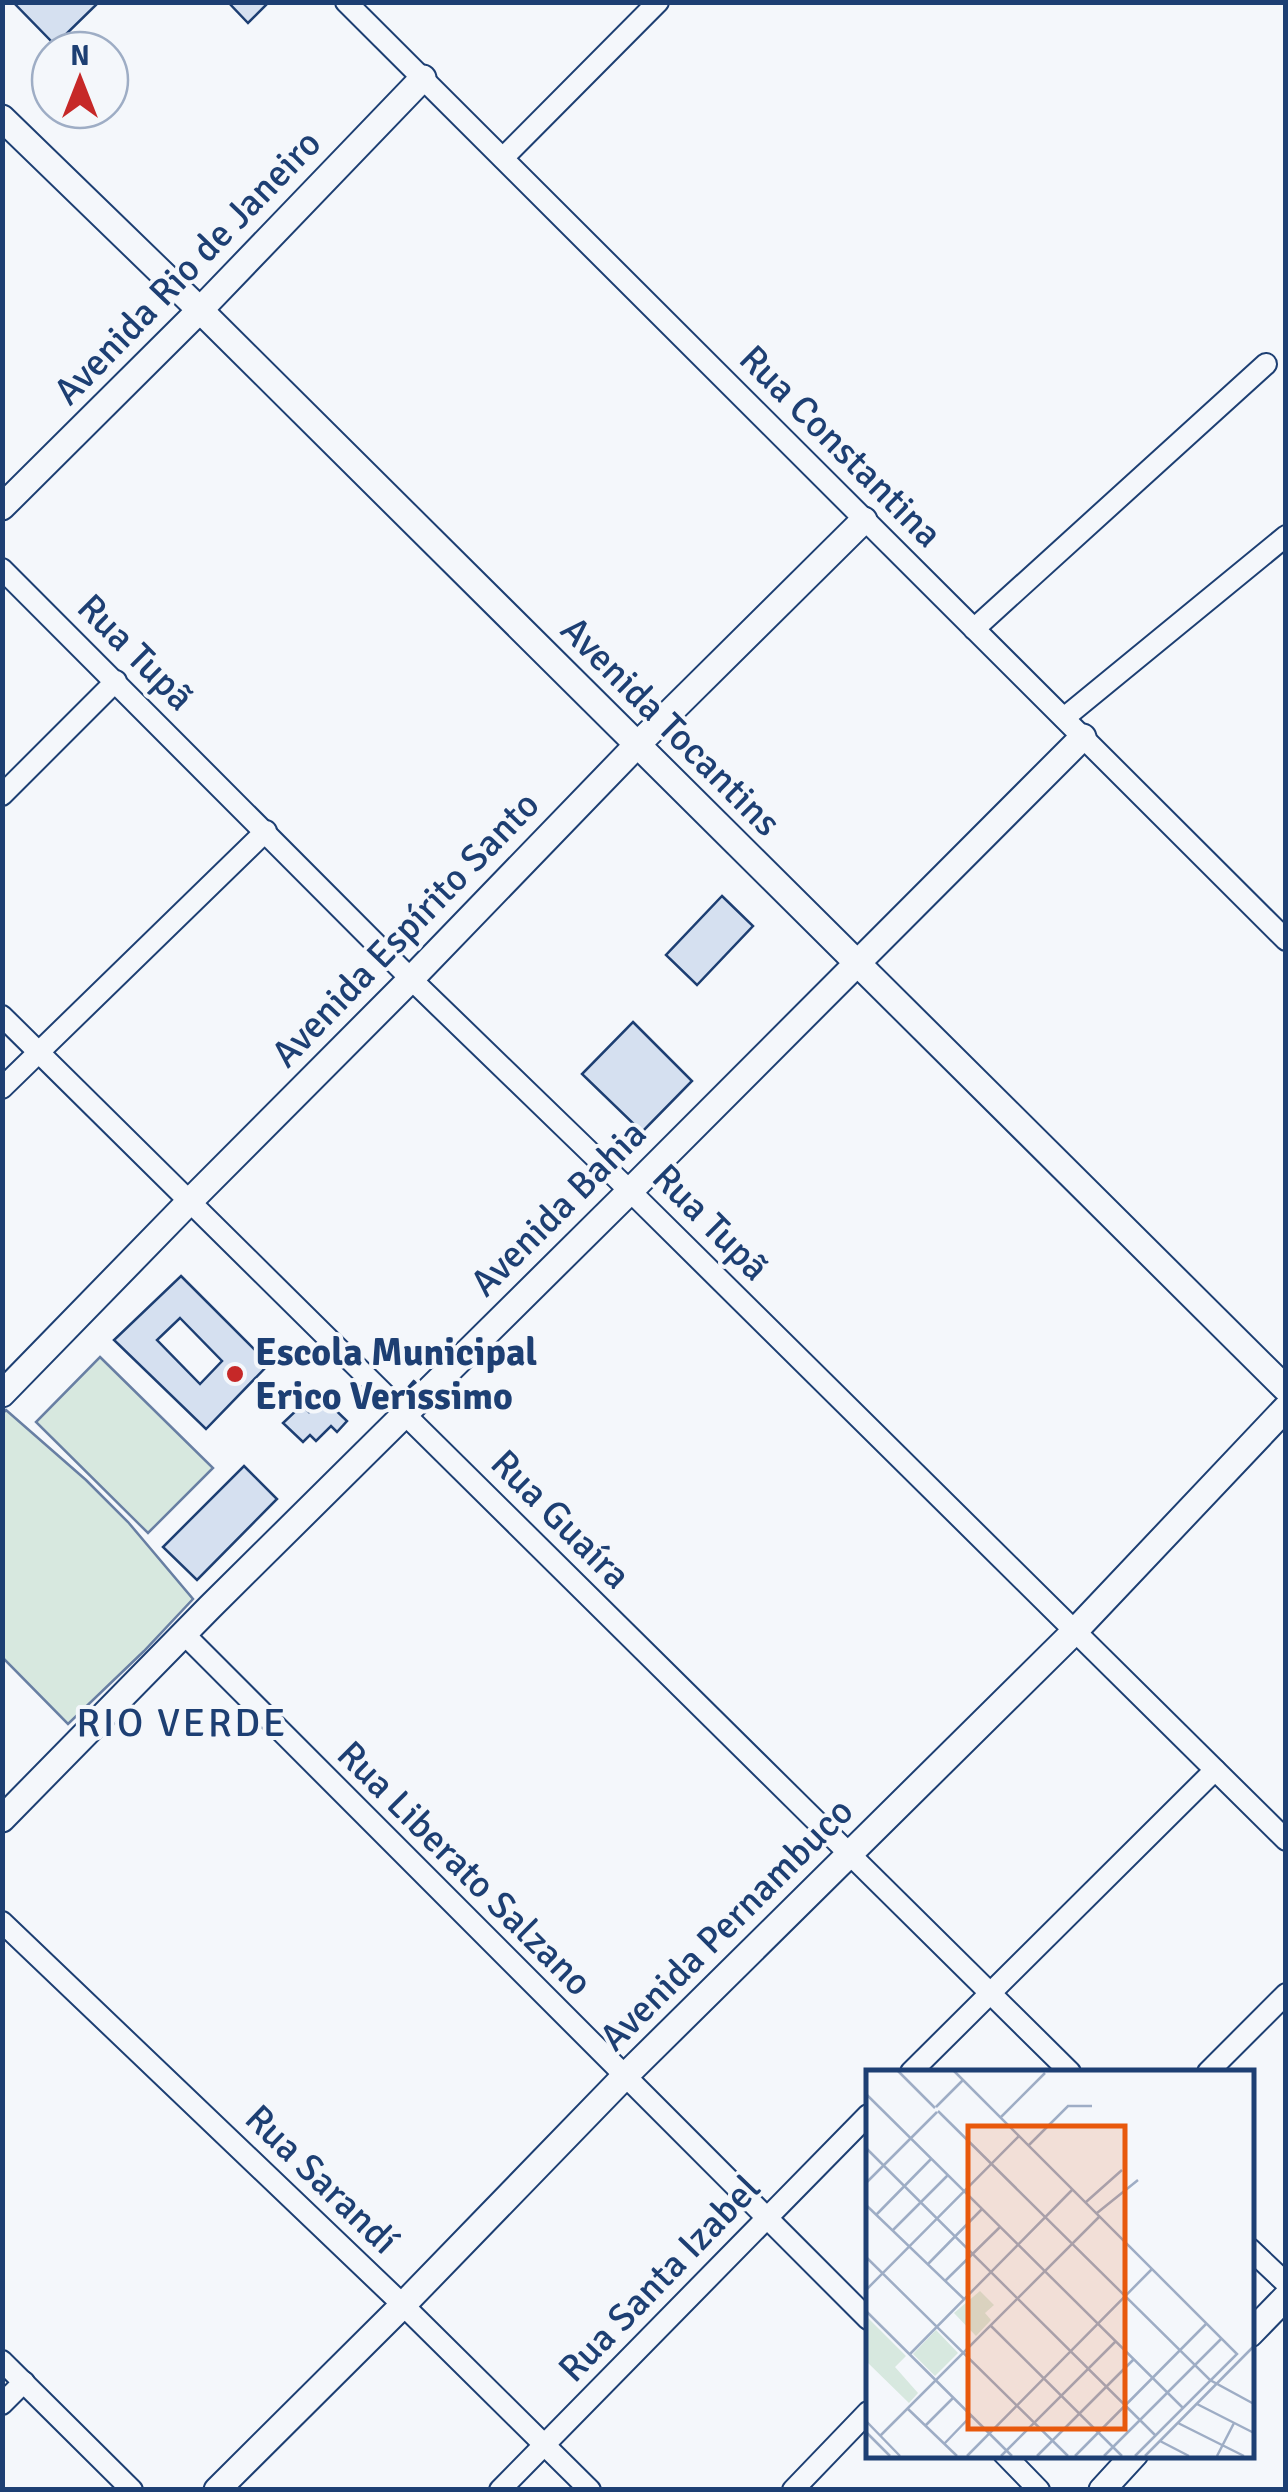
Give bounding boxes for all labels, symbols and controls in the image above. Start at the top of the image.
north arrow [30,30,130,130]
text: N [70,39,90,73]
street label: Avenida Rio de Janeiro [44,120,331,415]
street label: Rua Constantina [729,335,952,558]
street label: Rua Tupã [67,584,204,721]
street label: Avenida Tocantins [551,607,790,846]
street label: Avenida Espírito Santo [262,782,549,1077]
street label: Avenida Bahia [461,1111,656,1306]
street label: Rua Tupã [642,1154,779,1291]
place label: Escola Municipal Erico Veríssimo [255,1329,537,1420]
marker: Escola Municipal Erico Veríssimo [224,1363,246,1385]
street label: Rua Guaíra [481,1440,640,1599]
district label: RIO VERDE [76,1698,288,1748]
street label: Rua Liberato Salzano [327,1731,602,2006]
street label: Avenida Pernambuco [590,1788,863,2061]
inset map [866,2070,1253,2457]
street label: Rua Sarandí [235,2095,409,2264]
street label: Rua Santa Izabel [549,2165,770,2392]

